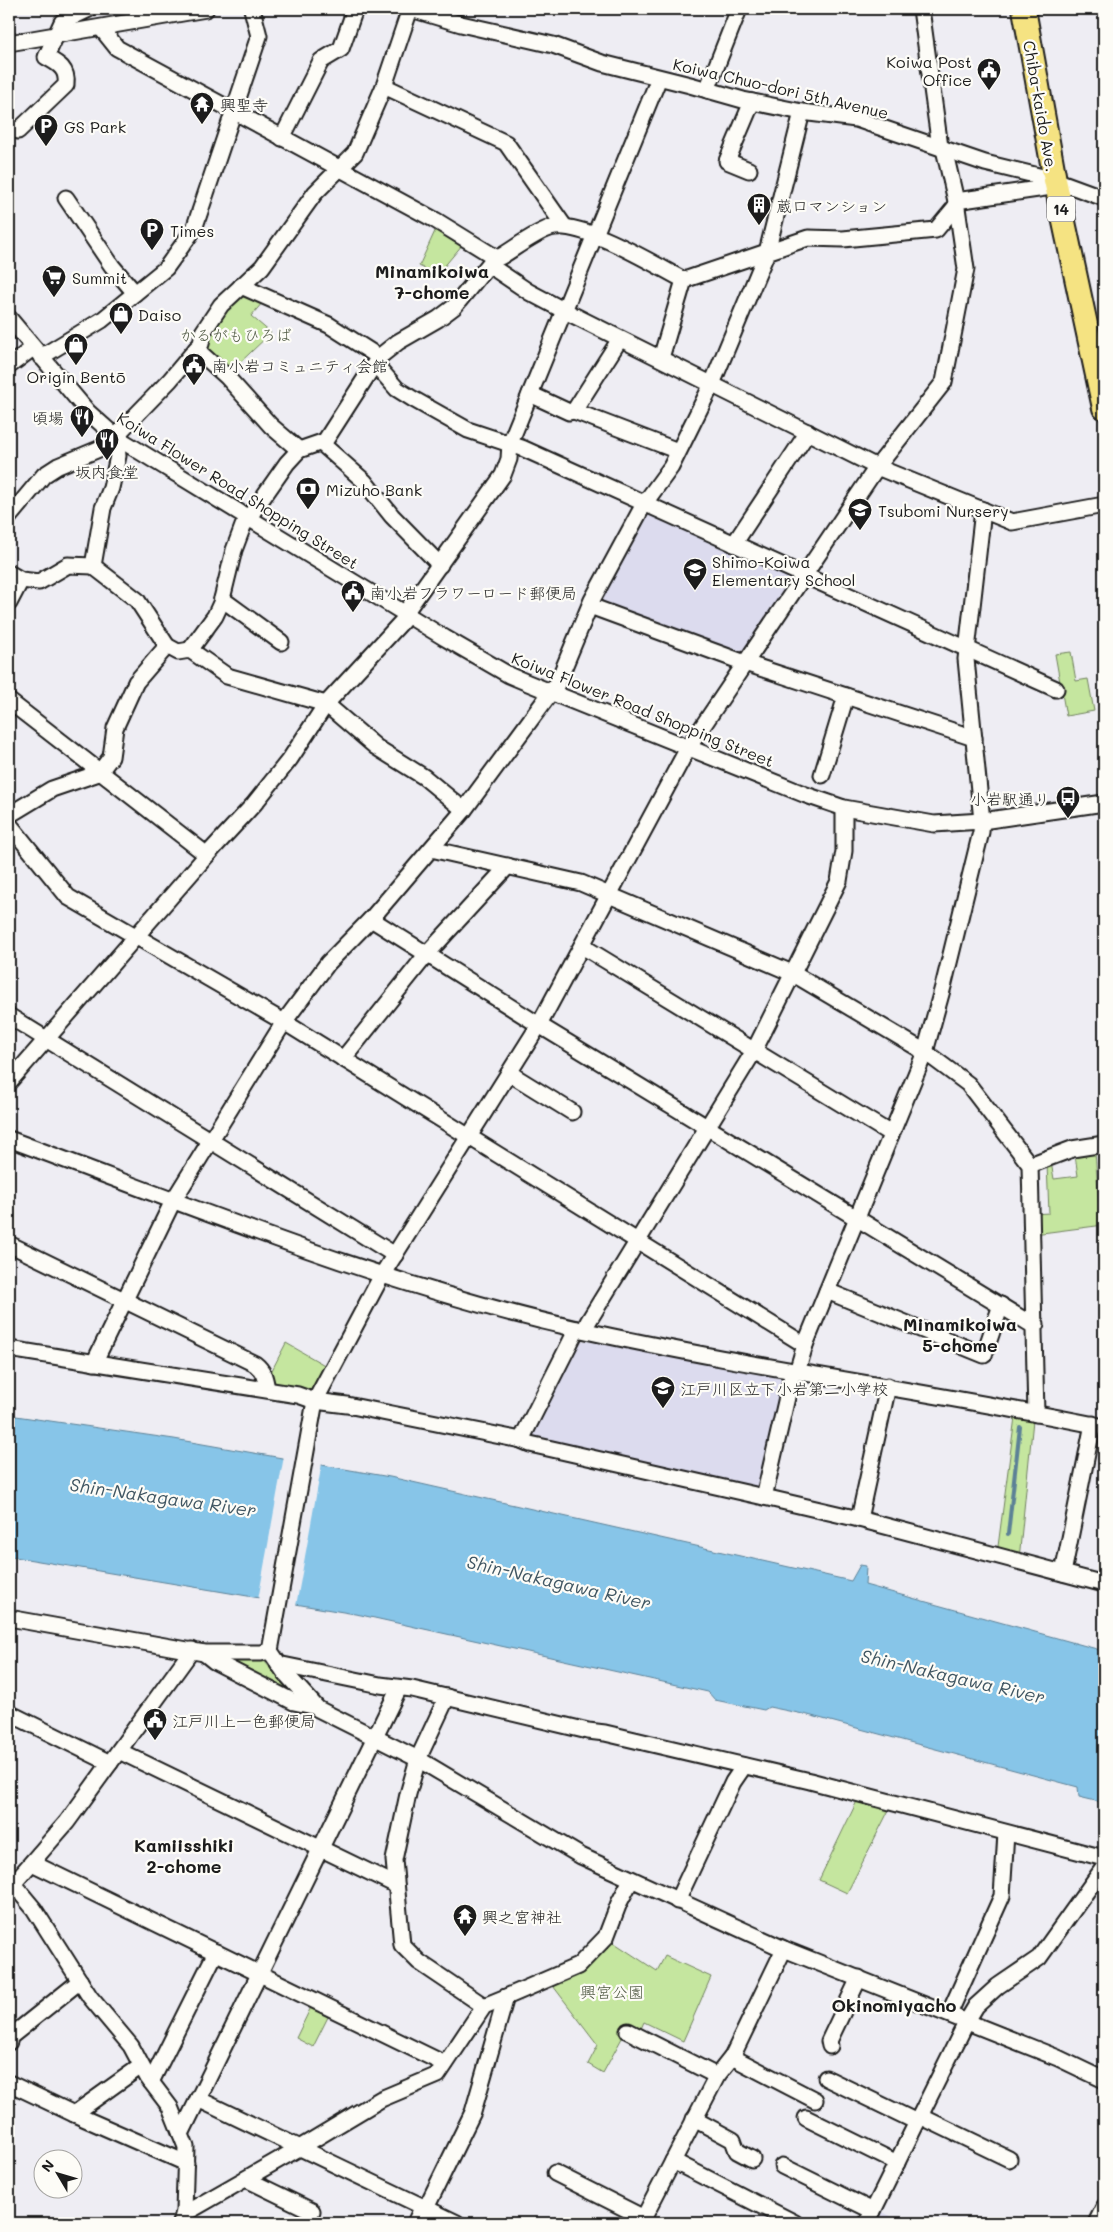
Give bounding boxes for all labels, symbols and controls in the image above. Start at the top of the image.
street label: Chiba-kaido Ave. [1019,39,1063,173]
place label: Koiwa Post Office [886,51,972,90]
street label: Koiwa Chuo-dori 5th Avenue [671,53,891,123]
public building icon: Koiwa Post Office [976,57,1002,91]
temple icon: 興聖寺 [189,91,215,125]
place label: 興聖寺 [220,94,268,115]
parking icon: GS Park [33,113,59,147]
place label: GS Park [64,116,126,137]
building icon: 蔵口マンション [746,192,772,226]
place label: 蔵口マンション [776,195,887,216]
road number: 14 [1047,196,1075,222]
parking icon: Times [139,217,165,251]
place label: Times [170,220,214,241]
district label: Minamikoiwa 7-chome [375,259,489,304]
supermarket icon: Summit [41,264,67,298]
place label: Summit [72,267,127,288]
shop icon: Daiso [108,301,134,335]
place label: Daiso [138,304,181,325]
park label: かるがもひろば [180,324,292,345]
shop icon: Origin Bentō [63,332,89,366]
public building icon: 南小岩コミュニティ会館 [181,352,207,386]
place label: 南小岩コミュニティ会館 [212,355,388,376]
place label: Origin Bentō [27,366,126,387]
restaurant icon: 頃場 [69,404,95,438]
place label: 頃場 [32,407,64,428]
street label: Koiwa Flower Road Shopping Street [113,407,363,573]
restaurant icon: 坂内食堂 [94,427,120,461]
place label: 坂内食堂 [75,461,139,482]
bank icon: Mizuho Bank [295,476,321,510]
place label: Mizuho Bank [326,479,422,500]
school or university icon: Tsubomi Nursery [847,497,873,531]
place label: Tsubomi Nursery [878,500,1009,521]
place label: Shimo-Koiwa Elementary School [712,551,856,590]
school or university icon: Shimo-Koiwa Elementary School [682,557,708,591]
public building icon: 南小岩フラワーロード郵便局 [340,579,366,613]
place label: 南小岩フラワーロード郵便局 [370,582,577,603]
street label: Koiwa Flower Road Shopping Street [509,647,777,771]
bus stop icon: 小岩駅通り [1055,785,1081,819]
place label: 小岩駅通り [970,788,1050,809]
district label: Minamikoiwa 5-chome [903,1312,1017,1357]
school or university icon: 江戸川区立下小岩第二小学校 [650,1375,676,1409]
place label: 江戸川区立下小岩第二小学校 [680,1378,888,1399]
water label: Shin-Nakagawa River [68,1472,258,1522]
water label: Shin-Nakagawa River [465,1549,653,1615]
water label: Shin-Nakagawa River [859,1643,1047,1709]
public building icon: 江戸川上一色郵便局 [142,1707,168,1741]
place label: 江戸川上一色郵便局 [172,1710,316,1731]
district label: Kamiisshiki 2-chome [134,1833,234,1878]
temple icon: 興之宮神社 [452,1903,478,1937]
place label: 興之宮神社 [482,1906,562,1927]
park label: 興宮公園 [580,1981,644,2002]
district label: Okinomiyacho [832,1993,957,2017]
north arrow [32,2150,82,2200]
text: N [37,2156,58,2176]

